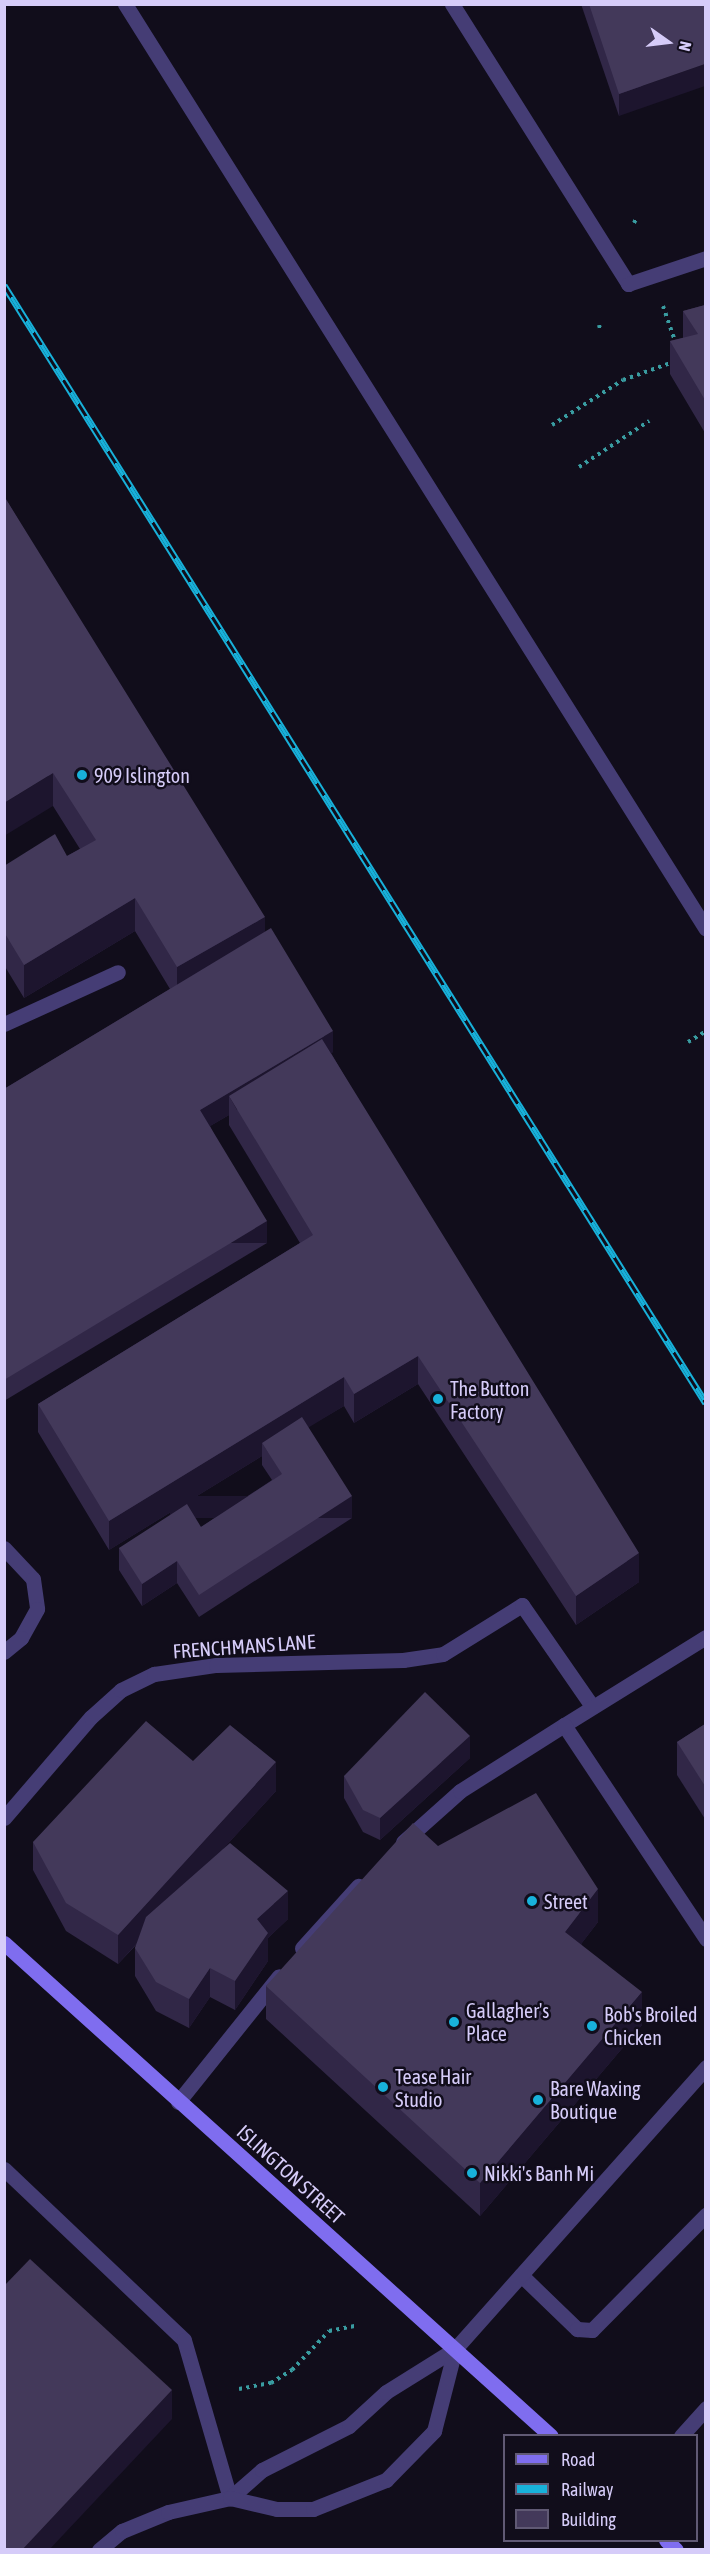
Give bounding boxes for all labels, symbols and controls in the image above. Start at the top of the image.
north arrow [638,12,698,72]
text: N [676,40,695,53]
place label: 909 Islington [94,763,190,787]
marker: 909 Islington [75,768,89,782]
place label: The Button Factory [450,1376,529,1423]
marker: The Button Factory [431,1392,445,1406]
street label: FRENCHMANS LANE [172,1629,316,1663]
place label: Street [544,1889,588,1913]
marker: Street [525,1894,539,1908]
place label: Gallagher's Place [466,1998,549,2045]
place label: Bob's Broiled Chicken [604,2002,698,2049]
marker: Gallagher's Place [447,2015,461,2029]
marker: Bob's Broiled Chicken [585,2019,599,2033]
place label: Tease Hair Studio [395,2064,471,2111]
place label: Bare Waxing Boutique [550,2076,641,2123]
marker: Tease Hair Studio [376,2080,390,2094]
marker: Bare Waxing Boutique [531,2093,545,2107]
street label: ISLINGTON STREET [232,2119,350,2229]
place label: Nikki's Banh Mi [484,2161,594,2185]
marker: Nikki's Banh Mi [465,2166,479,2180]
legend [503,2434,698,2542]
text: Road [561,2449,595,2470]
text: Railway [561,2479,613,2500]
text: Building [561,2509,616,2530]

